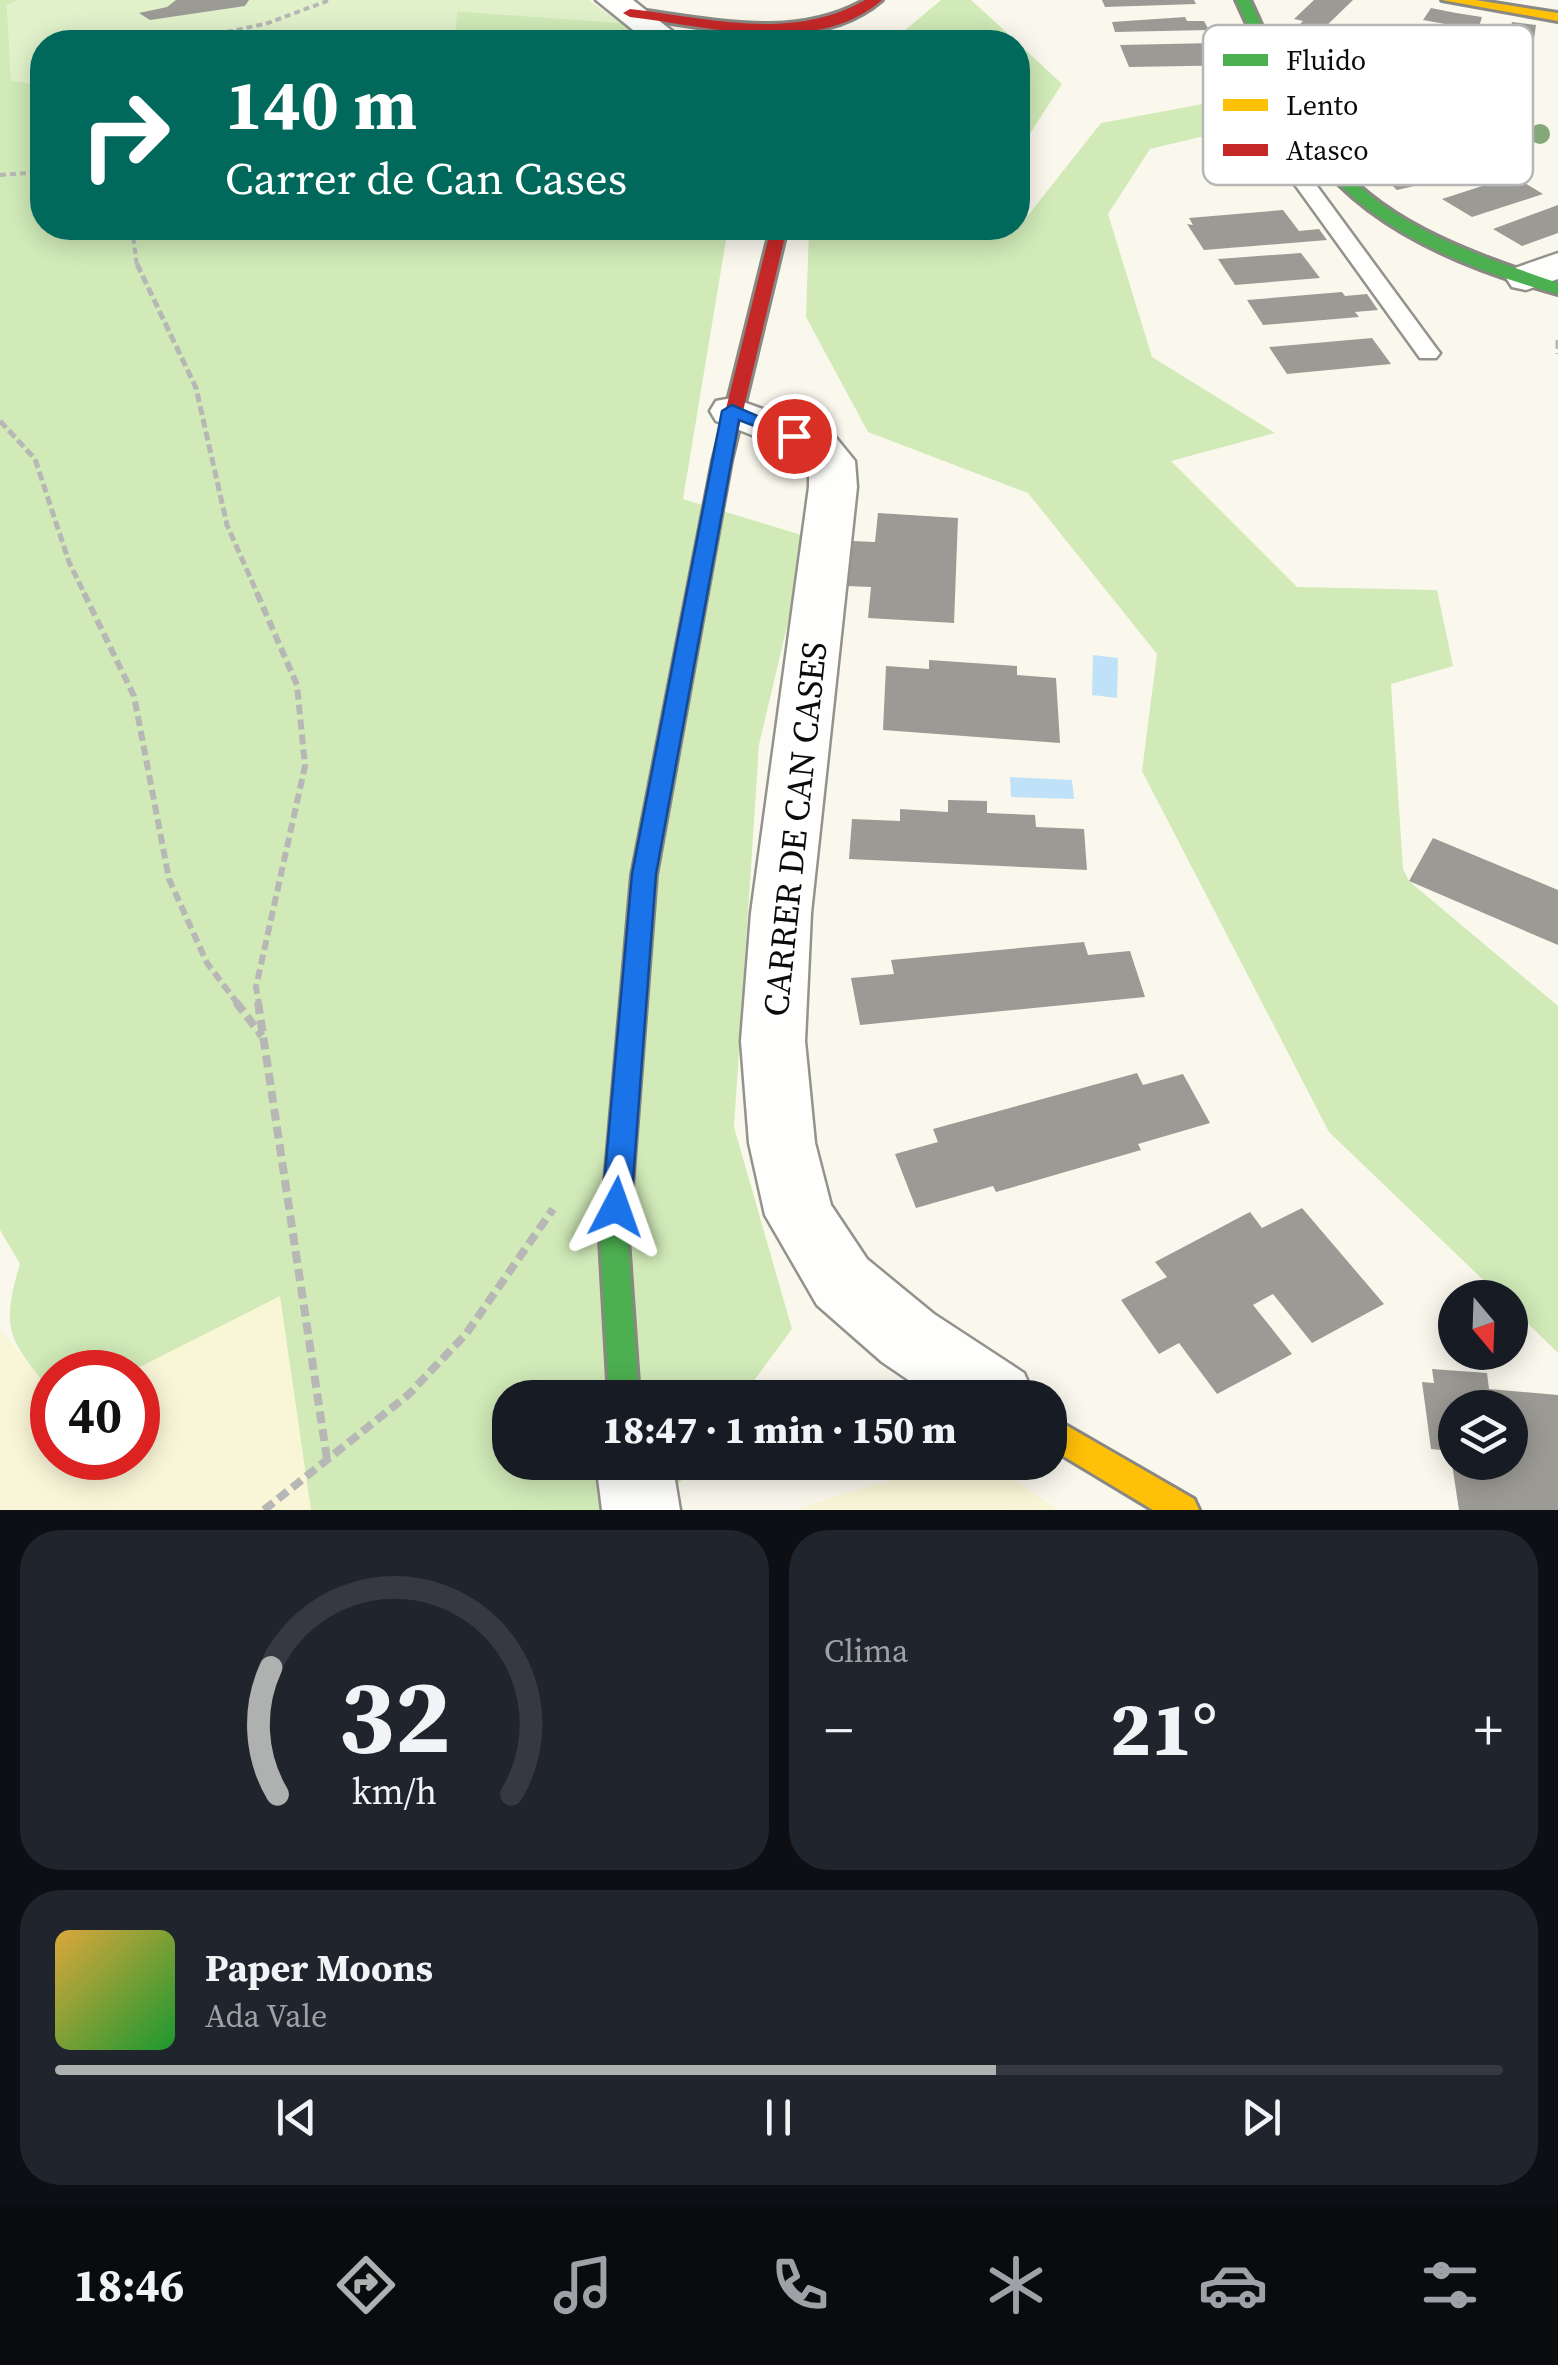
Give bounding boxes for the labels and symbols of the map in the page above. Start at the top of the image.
legend [1203,25,1533,185]
text: Fluido [1286,41,1366,79]
text: Lento [1286,86,1358,124]
text: Atasco [1286,131,1369,169]
pin [752,394,837,479]
street label: CARRER DE CAN CASES [751,639,839,1019]
position arrow [564,1155,668,1259]
north arrow [1438,1280,1528,1370]
speed limit sign: 40 [30,1350,160,1480]

